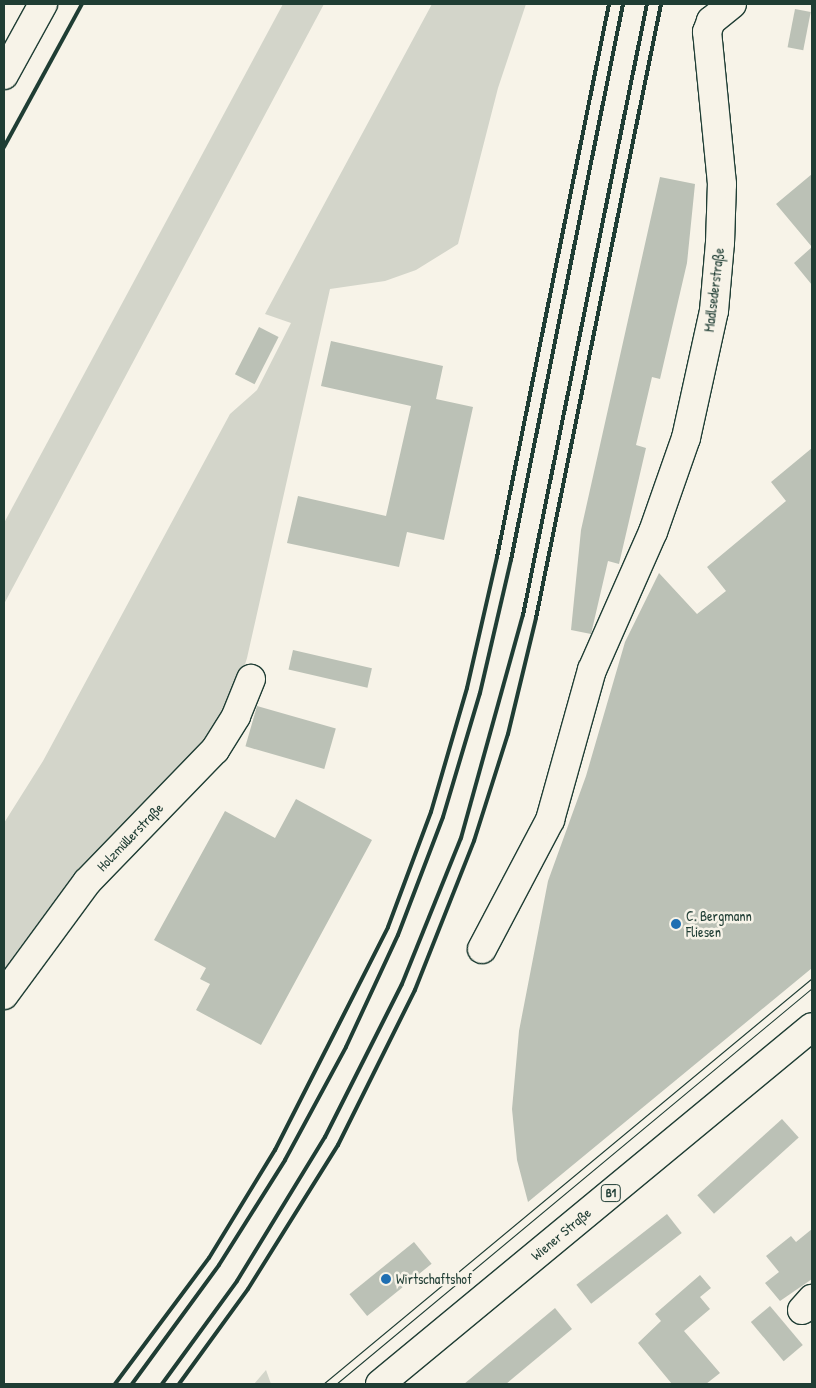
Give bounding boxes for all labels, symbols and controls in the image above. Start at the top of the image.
street label: Madlsederstraße [701,247,727,333]
street label: Holzmüllerstraße [93,799,167,875]
place label: C. Bergmann Fliesen [686,908,752,940]
marker: C. Bergmann Fliesen [670,918,682,930]
road number: B1 [600,1184,622,1202]
street label: Wiener Straße [528,1204,594,1264]
place label: Wirtschaftshof [396,1271,472,1287]
marker: Wirtschaftshof [380,1273,392,1285]

